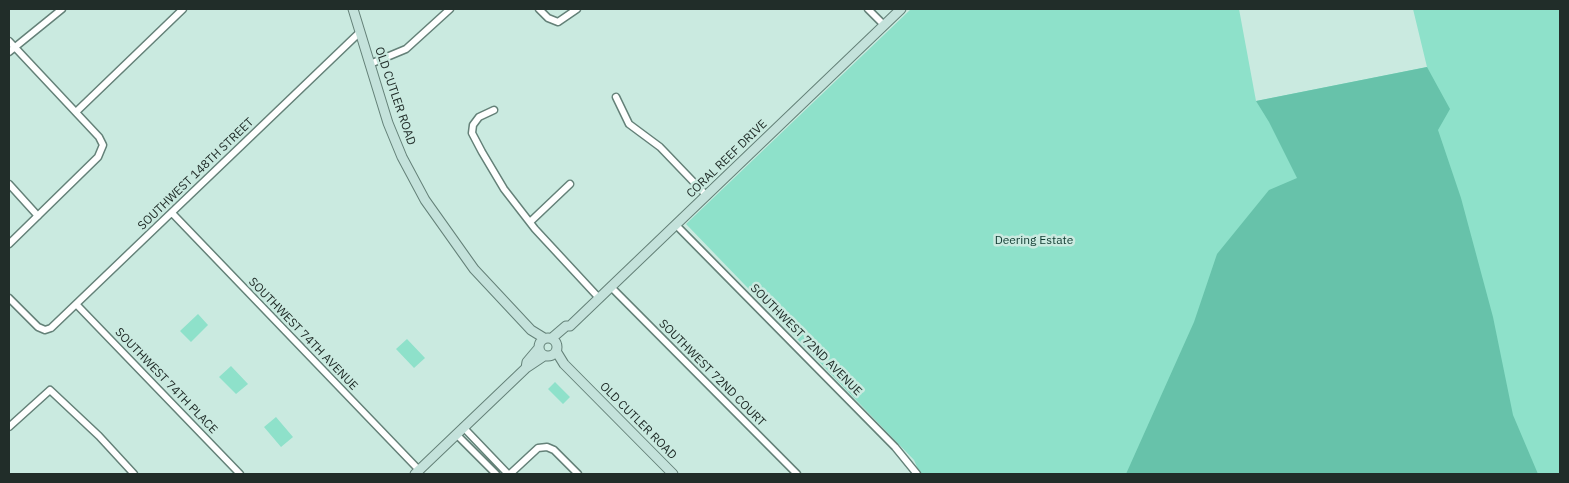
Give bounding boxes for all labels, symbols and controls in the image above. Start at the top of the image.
street label: OLD CUTLER ROAD [371,45,419,147]
street label: SOUTHWEST 148TH STREET [135,115,257,233]
street label: CORAL REEF DRIVE [684,117,770,201]
park label: Deering Estate [995,234,1073,248]
street label: SOUTHWEST 74TH AVENUE [245,275,361,393]
street label: SOUTHWEST 72ND AVENUE [747,281,865,399]
street label: SOUTHWEST 72ND COURT [656,317,768,429]
street label: SOUTHWEST 74TH PLACE [112,325,220,437]
street label: OLD CUTLER ROAD [596,379,680,463]

